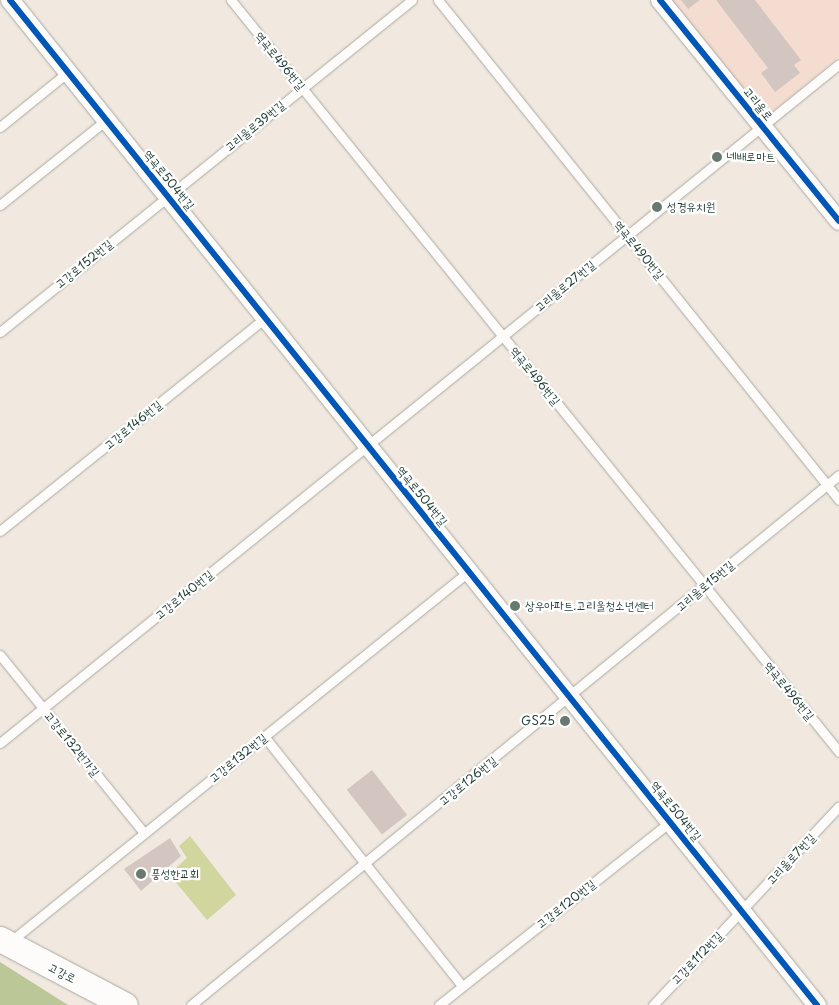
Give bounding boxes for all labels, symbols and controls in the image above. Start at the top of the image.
street label: 역곡로496번길 [252,29,308,93]
street label: 고리울로 [740,84,776,124]
street label: 고리울로39번길 [222,98,288,154]
street label: 역곡로504번길 [141,147,197,213]
place label: 네배로마트 [727,150,775,164]
marker: 네배로마트 [711,151,723,163]
place label: 성경유치원 [667,200,715,214]
marker: 성경유치원 [651,201,663,213]
street label: 역곡로490번길 [611,218,667,282]
street label: 고강로152번길 [52,237,116,291]
street label: 고리울로27번길 [532,257,598,315]
street label: 역곡로496번길 [507,344,563,408]
street label: 고강로146번길 [101,397,165,453]
street label: 역곡로504번길 [394,463,450,529]
street label: 고리울로15번길 [673,558,737,614]
street label: 고강로140번길 [152,567,216,623]
place label: 상우아파트.고리울청소년센터 [525,599,654,613]
marker: 상우아파트.고리울청소년센터 [509,600,521,612]
street label: 역곡로496번길 [761,659,817,723]
street label: 고강로132번가길 [41,709,103,779]
place label: GS25 [521,714,555,728]
marker: GS25 [559,715,571,727]
street label: 고강로132번길 [206,730,270,786]
street label: 고강로126번길 [436,753,500,809]
street label: 역곡로504번길 [648,778,704,844]
street label: 고리울로7번길 [764,830,818,888]
place label: 풍성한교회 [151,867,199,881]
marker: 풍성한교회 [135,868,147,880]
street label: 고강로120번길 [534,877,598,931]
street label: 고강로112번길 [668,929,726,987]
street label: 고강로 [46,960,78,986]

